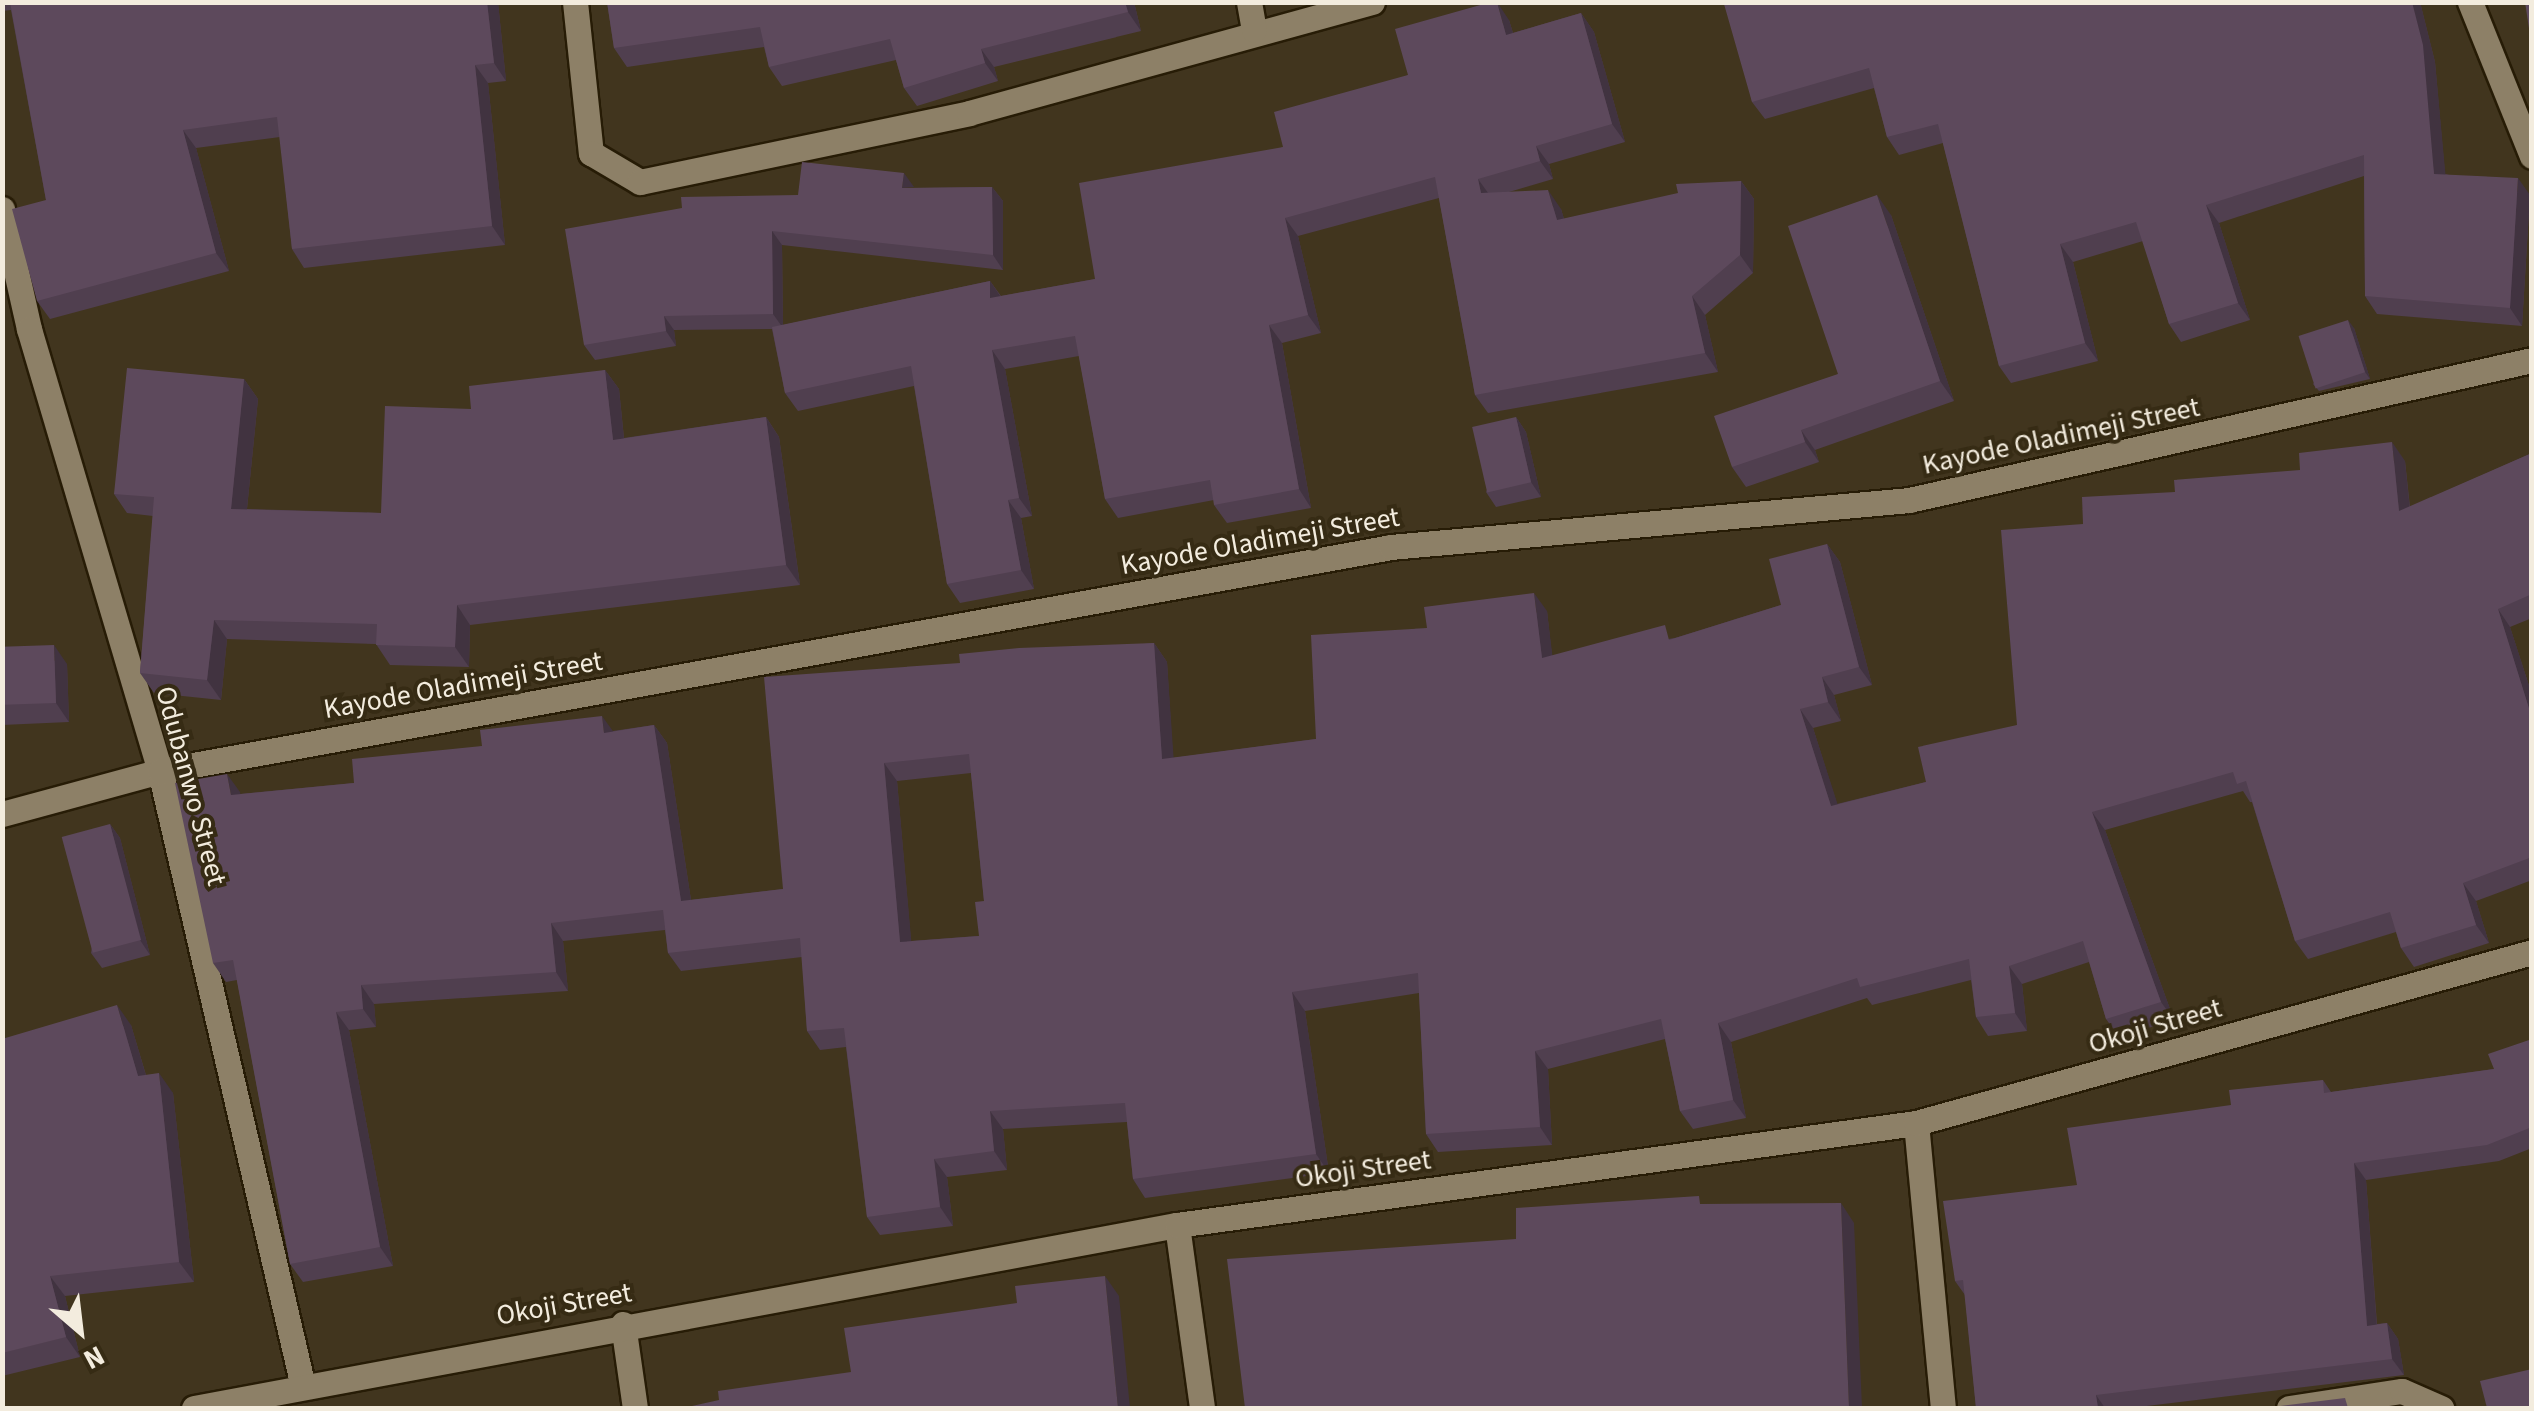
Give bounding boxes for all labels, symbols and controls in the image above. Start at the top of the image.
street label: Kayode Oladimeji Street [1919,390,2203,482]
street label: Kayode Oladimeji Street [1118,500,1402,582]
street label: Kayode Oladimeji Street [321,644,605,726]
street label: Odubanwo Street [148,683,234,889]
street label: Okoji Street [2085,991,2225,1061]
street label: Okoji Street [1293,1143,1433,1195]
street label: Okoji Street [494,1276,634,1332]
north arrow [30,1281,130,1381]
text: N [76,1335,112,1380]

